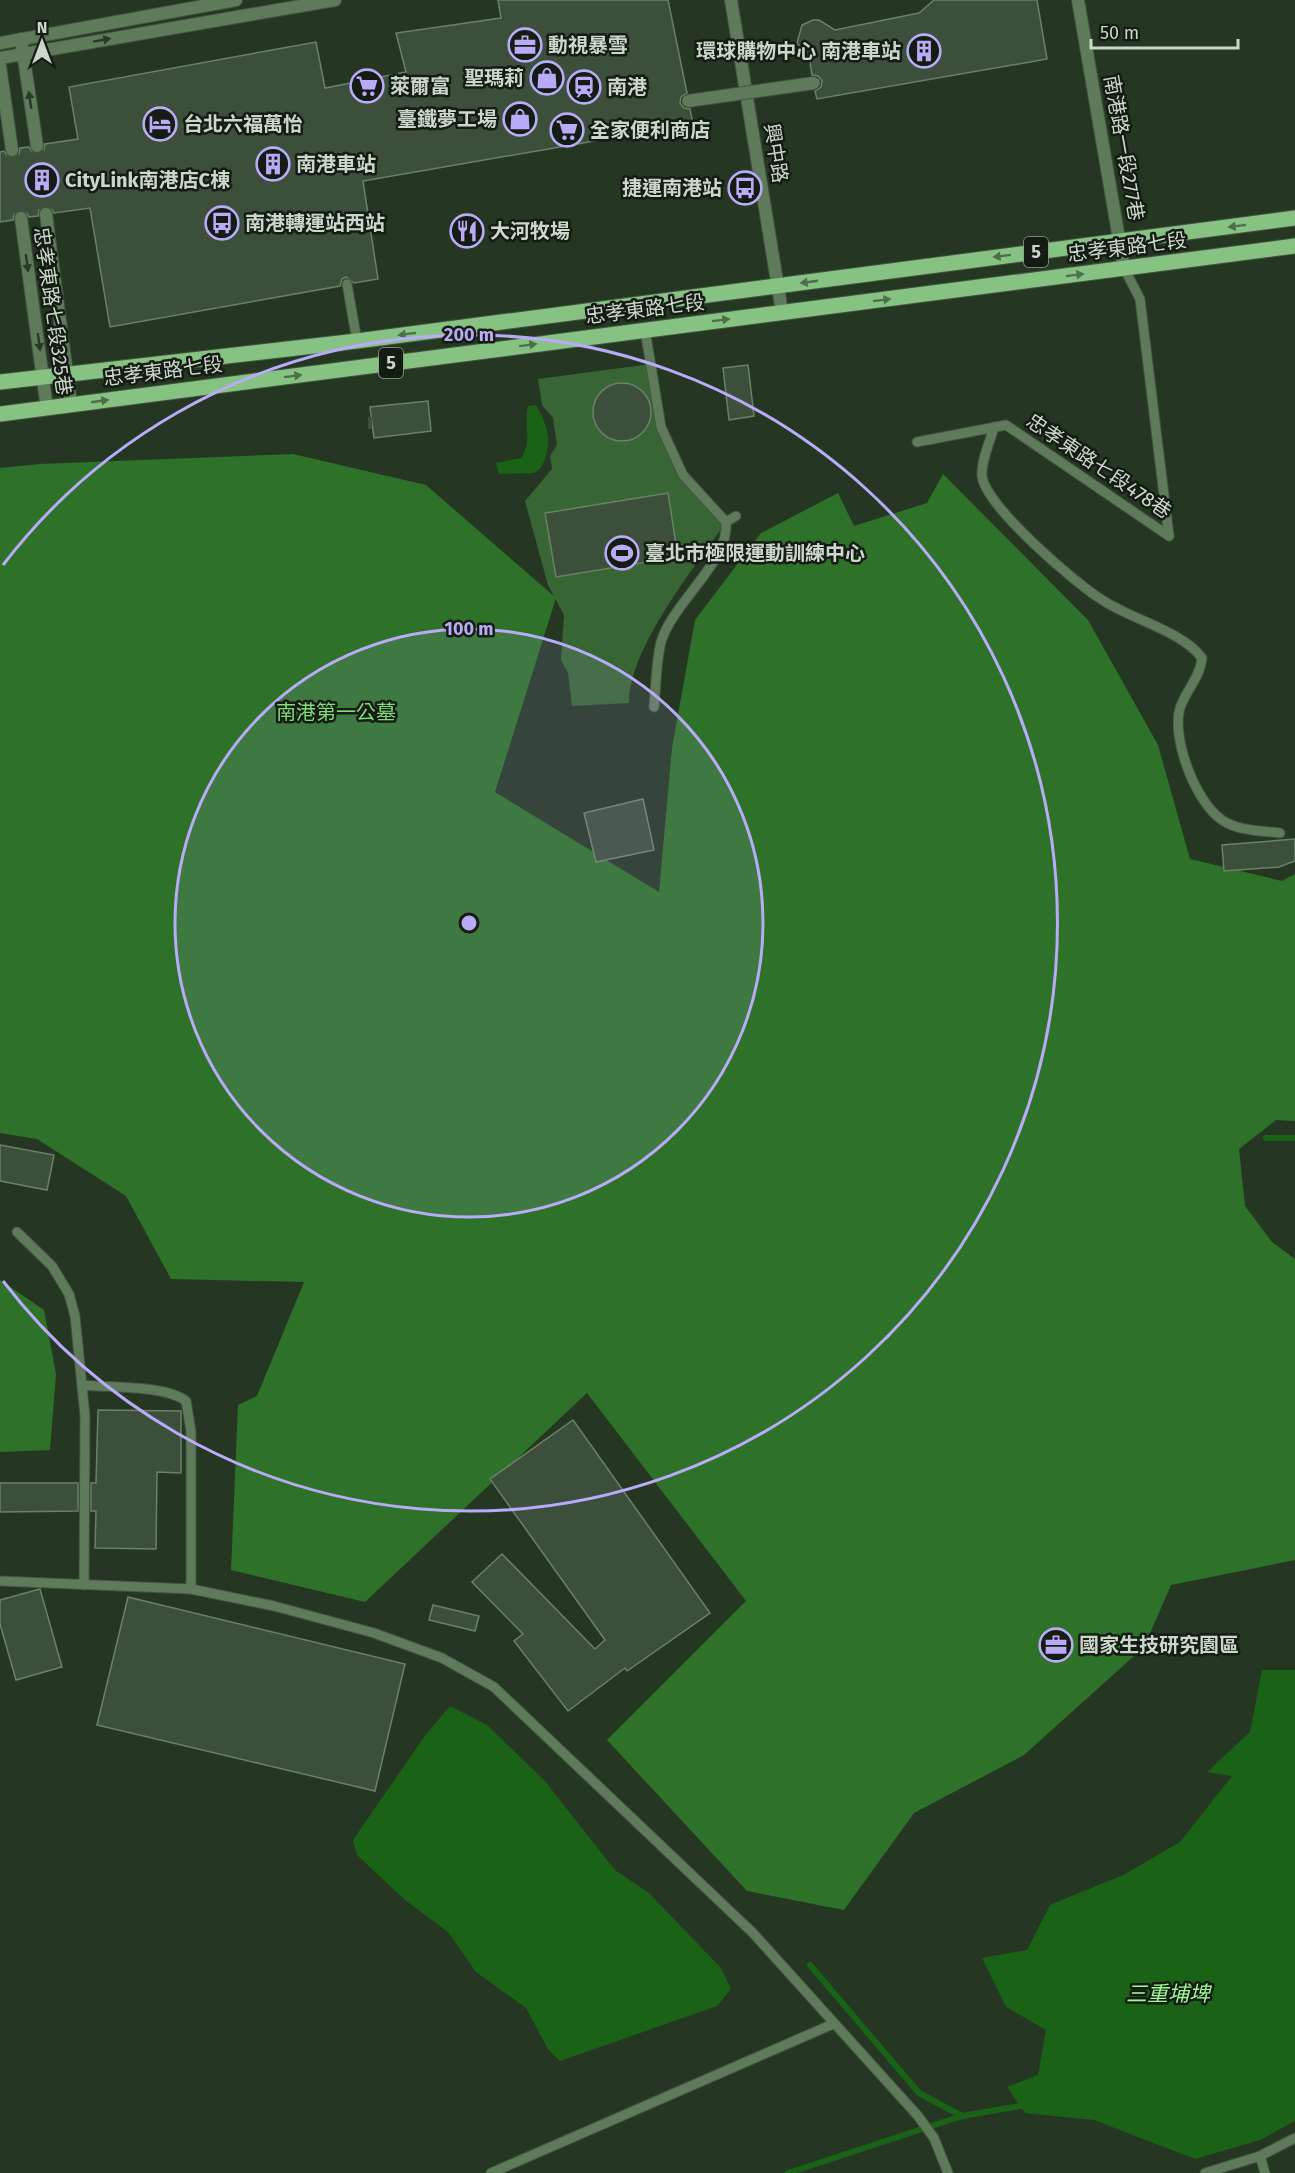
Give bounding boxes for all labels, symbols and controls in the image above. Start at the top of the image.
north arrow [12,12,72,72]
scale bar [1091,12,1238,50]
text: N [37,18,47,37]
text: 50 m [1100,22,1139,44]
office icon: 動視暴雪 [507,27,543,63]
place label: 動視暴雪 [548,33,628,57]
building icon: 環球購物中心 南港車站 [906,33,942,69]
one-way arrow [93,35,112,44]
place label: 環球購物中心 南港車站 [696,39,901,63]
shop icon: 聖瑪莉 [529,60,565,96]
place label: 聖瑪莉 [464,66,524,90]
supermarket icon: 萊爾富 [349,68,385,104]
station icon: 南港 [566,69,602,105]
street label: 南港路一段277巷 [1099,73,1149,223]
place label: 萊爾富 [390,74,450,98]
place label: 南港 [607,75,647,99]
one-way arrow [26,90,35,109]
shop icon: 臺鐵夢工場 [502,101,538,137]
hotel icon: 台北六福萬怡 [142,106,178,142]
place label: 臺鐵夢工場 [397,107,497,131]
place label: 台北六福萬怡 [183,112,303,136]
supermarket icon: 全家便利商店 [549,112,585,148]
place label: 全家便利商店 [590,118,710,142]
street label: 興中路 [759,121,793,185]
building icon: 南港車站 [255,146,291,182]
place label: 南港車站 [296,152,376,176]
building icon: CityLink南港店C棟 [24,162,60,198]
place label: CityLink南港店C棟 [65,168,230,192]
bus stop icon: 捷運南港站 [727,170,763,206]
place label: 捷運南港站 [622,176,722,200]
bus stop icon: 南港轉運站西站 [204,205,240,241]
place label: 南港轉運站西站 [245,211,385,235]
restaurant icon: 大河牧場 [449,213,485,249]
place label: 大河牧場 [490,219,570,243]
one-way arrow [1227,221,1246,230]
street label: 忠孝東路七段325巷 [29,225,77,397]
street label: 忠孝東路七段 [1066,228,1188,266]
road number: 5 [1024,237,1048,267]
one-way arrow [992,252,1011,261]
one-way arrow [23,254,32,273]
one-way arrow [1066,270,1085,279]
one-way arrow [799,277,818,286]
street label: 忠孝東路七段 [584,290,706,328]
one-way arrow [872,295,891,304]
one-way arrow [712,316,731,325]
text: 200 m [444,324,494,346]
one-way arrow [398,330,417,339]
one-way arrow [34,333,43,352]
one-way arrow [519,341,538,350]
road number: 5 [379,348,403,378]
street label: 忠孝東路七段 [102,352,224,390]
one-way arrow [284,371,303,380]
one-way arrow [90,396,109,405]
street label: 忠孝東路七段478巷 [1022,409,1176,523]
sports icon: 臺北市極限運動訓練中心 [604,535,640,571]
place label: 臺北市極限運動訓練中心 [645,541,865,565]
text: 100 m [445,618,493,640]
park label: 南港第一公墓 [276,700,396,724]
centre of rings [459,913,479,933]
office icon: 國家生技研究園區 [1038,1627,1074,1663]
place label: 國家生技研究園區 [1079,1633,1239,1657]
water label: 三重埔埤 [1126,1981,1213,2007]

